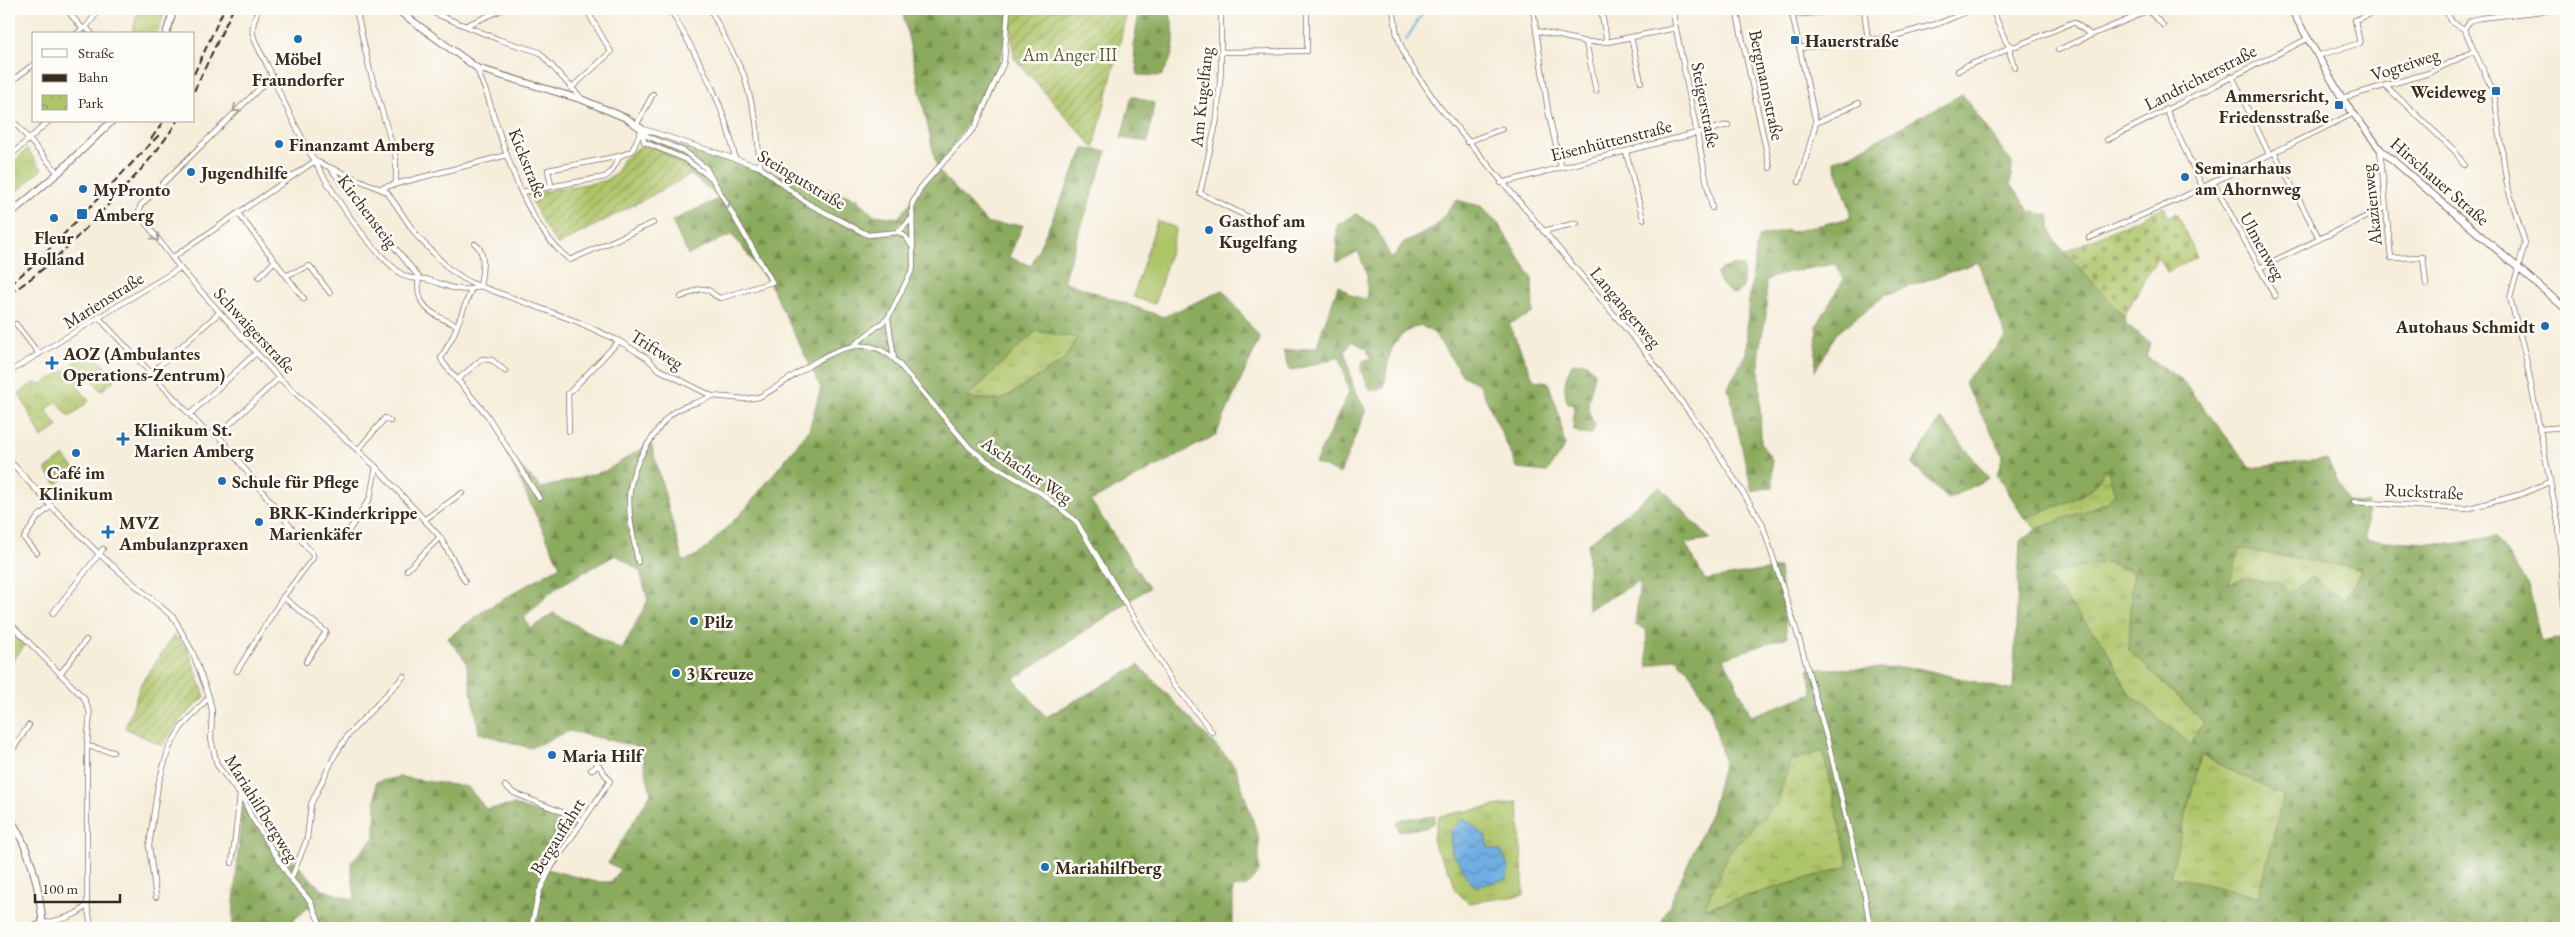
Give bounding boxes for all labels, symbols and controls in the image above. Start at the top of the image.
street label: Bergmannstraße [1744,28,1790,142]
place label: Hauerstraße [1805,29,1899,52]
legend [32,32,195,122]
marker: Möbel Fraundorfer [292,33,304,45]
marker: Hauerstraße [1789,34,1801,46]
street label: Landrichterstraße [2140,39,2260,115]
street label: Vogteiweg [2368,42,2442,86]
text: Straße [78,43,114,62]
park label: Am Anger III [1022,43,1117,66]
street label: Am Kugelfang [1184,46,1218,149]
place label: Möbel Fraundorfer [252,47,345,91]
street label: Steigerstraße [1686,60,1726,150]
text: Bahn [78,67,109,86]
place label: Weideweg [2410,80,2487,103]
place label: Ammersricht, Friedensstraße [2219,84,2329,128]
marker: Weideweg [2490,85,2502,97]
text: Park [78,93,105,112]
marker: Ammersricht, Friedensstraße [2333,99,2345,111]
one-way arrow [233,103,242,112]
street label: Eisenhüttenstraße [1548,114,1674,166]
street label: Kickstraße [504,125,552,201]
street label: Hirschauer Straße [2386,132,2494,230]
place label: Finanzamt Amberg [289,133,435,156]
marker: Finanzamt Amberg [273,138,285,150]
street label: Steingutstraße [754,144,850,214]
place label: Seminarhaus am Ahornweg [2195,156,2302,200]
place label: Jugendhilfe [199,161,288,184]
street label: Akazienweg [2355,163,2387,248]
marker: Jugendhilfe [185,166,197,178]
street label: Kirchensteig [333,170,403,253]
marker: Seminarhaus am Ahornweg [2179,171,2191,183]
place label: MyPronto [93,178,170,201]
marker: MyPronto [77,183,89,195]
one-way arrow [721,199,731,208]
place label: Amberg [92,203,155,226]
marker: Amberg [75,207,89,221]
street label: Ulmenweg [2235,208,2291,284]
place label: Gasthof am Kugelfang [1219,209,1306,253]
marker: Fleur Holland [48,212,60,224]
marker: Gasthof am Kugelfang [1203,224,1215,236]
place label: Fleur Holland [23,226,85,270]
one-way arrow [151,232,159,241]
street label: Langangerweg [1585,262,1667,353]
street label: Marienstraße [58,266,148,334]
street label: Schwaigerstraße [209,282,301,378]
place label: Autohaus Schmidt [2395,315,2535,338]
marker: Autohaus Schmidt [2539,320,2551,332]
street label: Triftweg [626,324,688,374]
place label: AOZ (Ambulantes Operations-Zentrum) [62,342,225,386]
marker: AOZ (Ambulantes Operations-Zentrum) [45,356,59,370]
place label: Klinikum St. Marien Amberg [134,418,255,462]
street label: Aschacher Weg [976,431,1077,509]
marker: Klinikum St. Marien Amberg [116,432,130,446]
marker: Café im Klinikum [70,447,82,459]
place label: Café im Klinikum [39,461,113,505]
place label: Schule für Pflege [232,470,359,493]
marker: Schule für Pflege [216,475,228,487]
street label: Ruckstraße [2384,477,2464,505]
place label: BRK-Kinderkrippe Marienkäfer [269,501,418,545]
place label: MVZ Ambulanzpraxen [118,511,249,555]
marker: BRK-Kinderkrippe Marienkäfer [253,516,265,528]
marker: MVZ Ambulanzpraxen [101,525,115,539]
place label: Pilz [704,610,733,633]
marker: Pilz [688,615,700,627]
place label: 3 Kreuze [686,662,754,685]
marker: 3 Kreuze [670,667,682,679]
place label: Maria Hilf [562,744,645,767]
marker: Maria Hilf [546,749,558,761]
street label: Mariahilfbergweg [220,750,304,866]
street label: Bergauffahrt [524,793,590,879]
place label: Mariahilfberg [1055,856,1163,879]
marker: Mariahilfberg [1039,861,1051,873]
scale bar [35,872,120,904]
text: 100 m [42,879,79,898]

